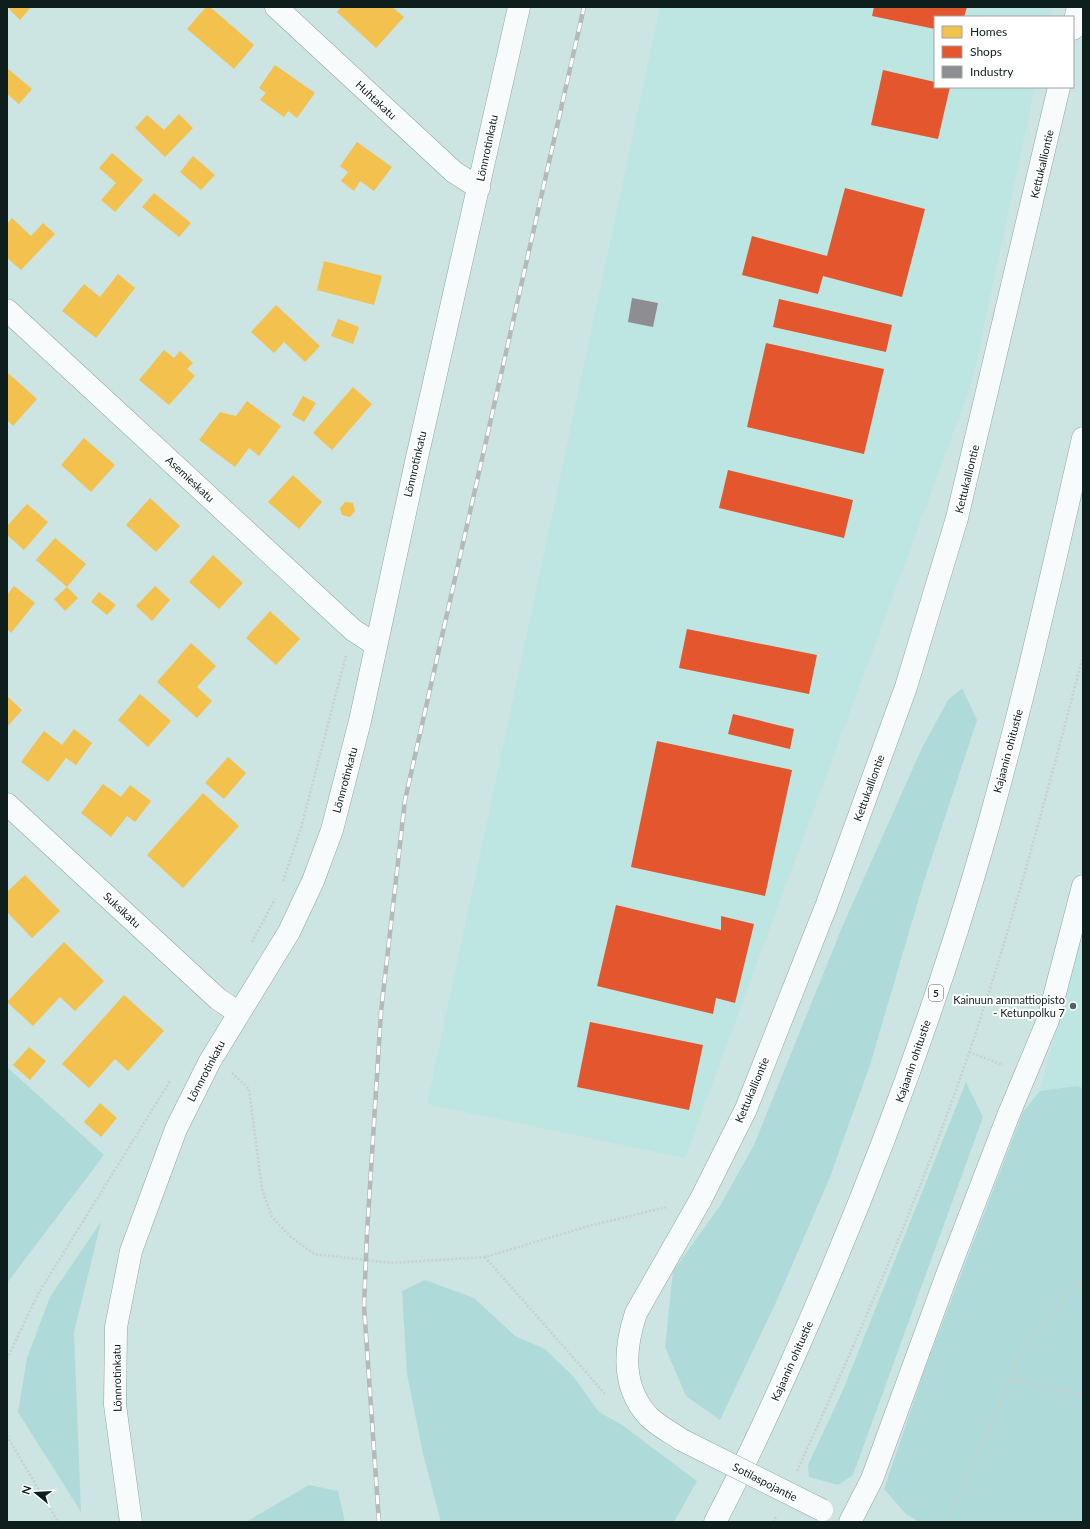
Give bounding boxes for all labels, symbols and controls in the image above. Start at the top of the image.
legend [934,16,1074,88]
text: Homes [970,24,1007,39]
text: Shops [970,44,1002,59]
text: Industry [970,64,1014,79]
street label: Huhtakatu [353,78,399,122]
street label: Lönnrotinkatu [473,113,500,182]
street label: Kettukalliontie [1027,128,1056,199]
street label: Lönnrotinkatu [401,429,428,498]
street label: Kettukalliontie [952,443,981,514]
street label: Asemieskatu [163,453,217,504]
street label: Kajaanin ohitustie [990,707,1025,794]
street label: Lönnrotinkatu [329,746,360,814]
street label: Kettukalliontie [850,753,887,823]
street label: Suksikatu [101,889,144,930]
road number: 5 [929,985,943,1001]
place label: Kainuun ammattiopisto - Ketunpolku 7 [953,993,1065,1019]
marker: Kainuun ammattiopisto - Ketunpolku 7 [1068,1001,1078,1011]
street label: Kajaanin ohitustie [892,1018,933,1104]
street label: Lönnrotinkatu [184,1038,227,1104]
street label: Kettukalliontie [732,1055,771,1125]
street label: Kajaanin ohitustie [768,1318,815,1403]
street label: Lönnrotinkatu [109,1344,124,1412]
street label: Sotilaspojantie [731,1460,800,1504]
north arrow [16,1473,56,1513]
text: N [19,1484,34,1496]

